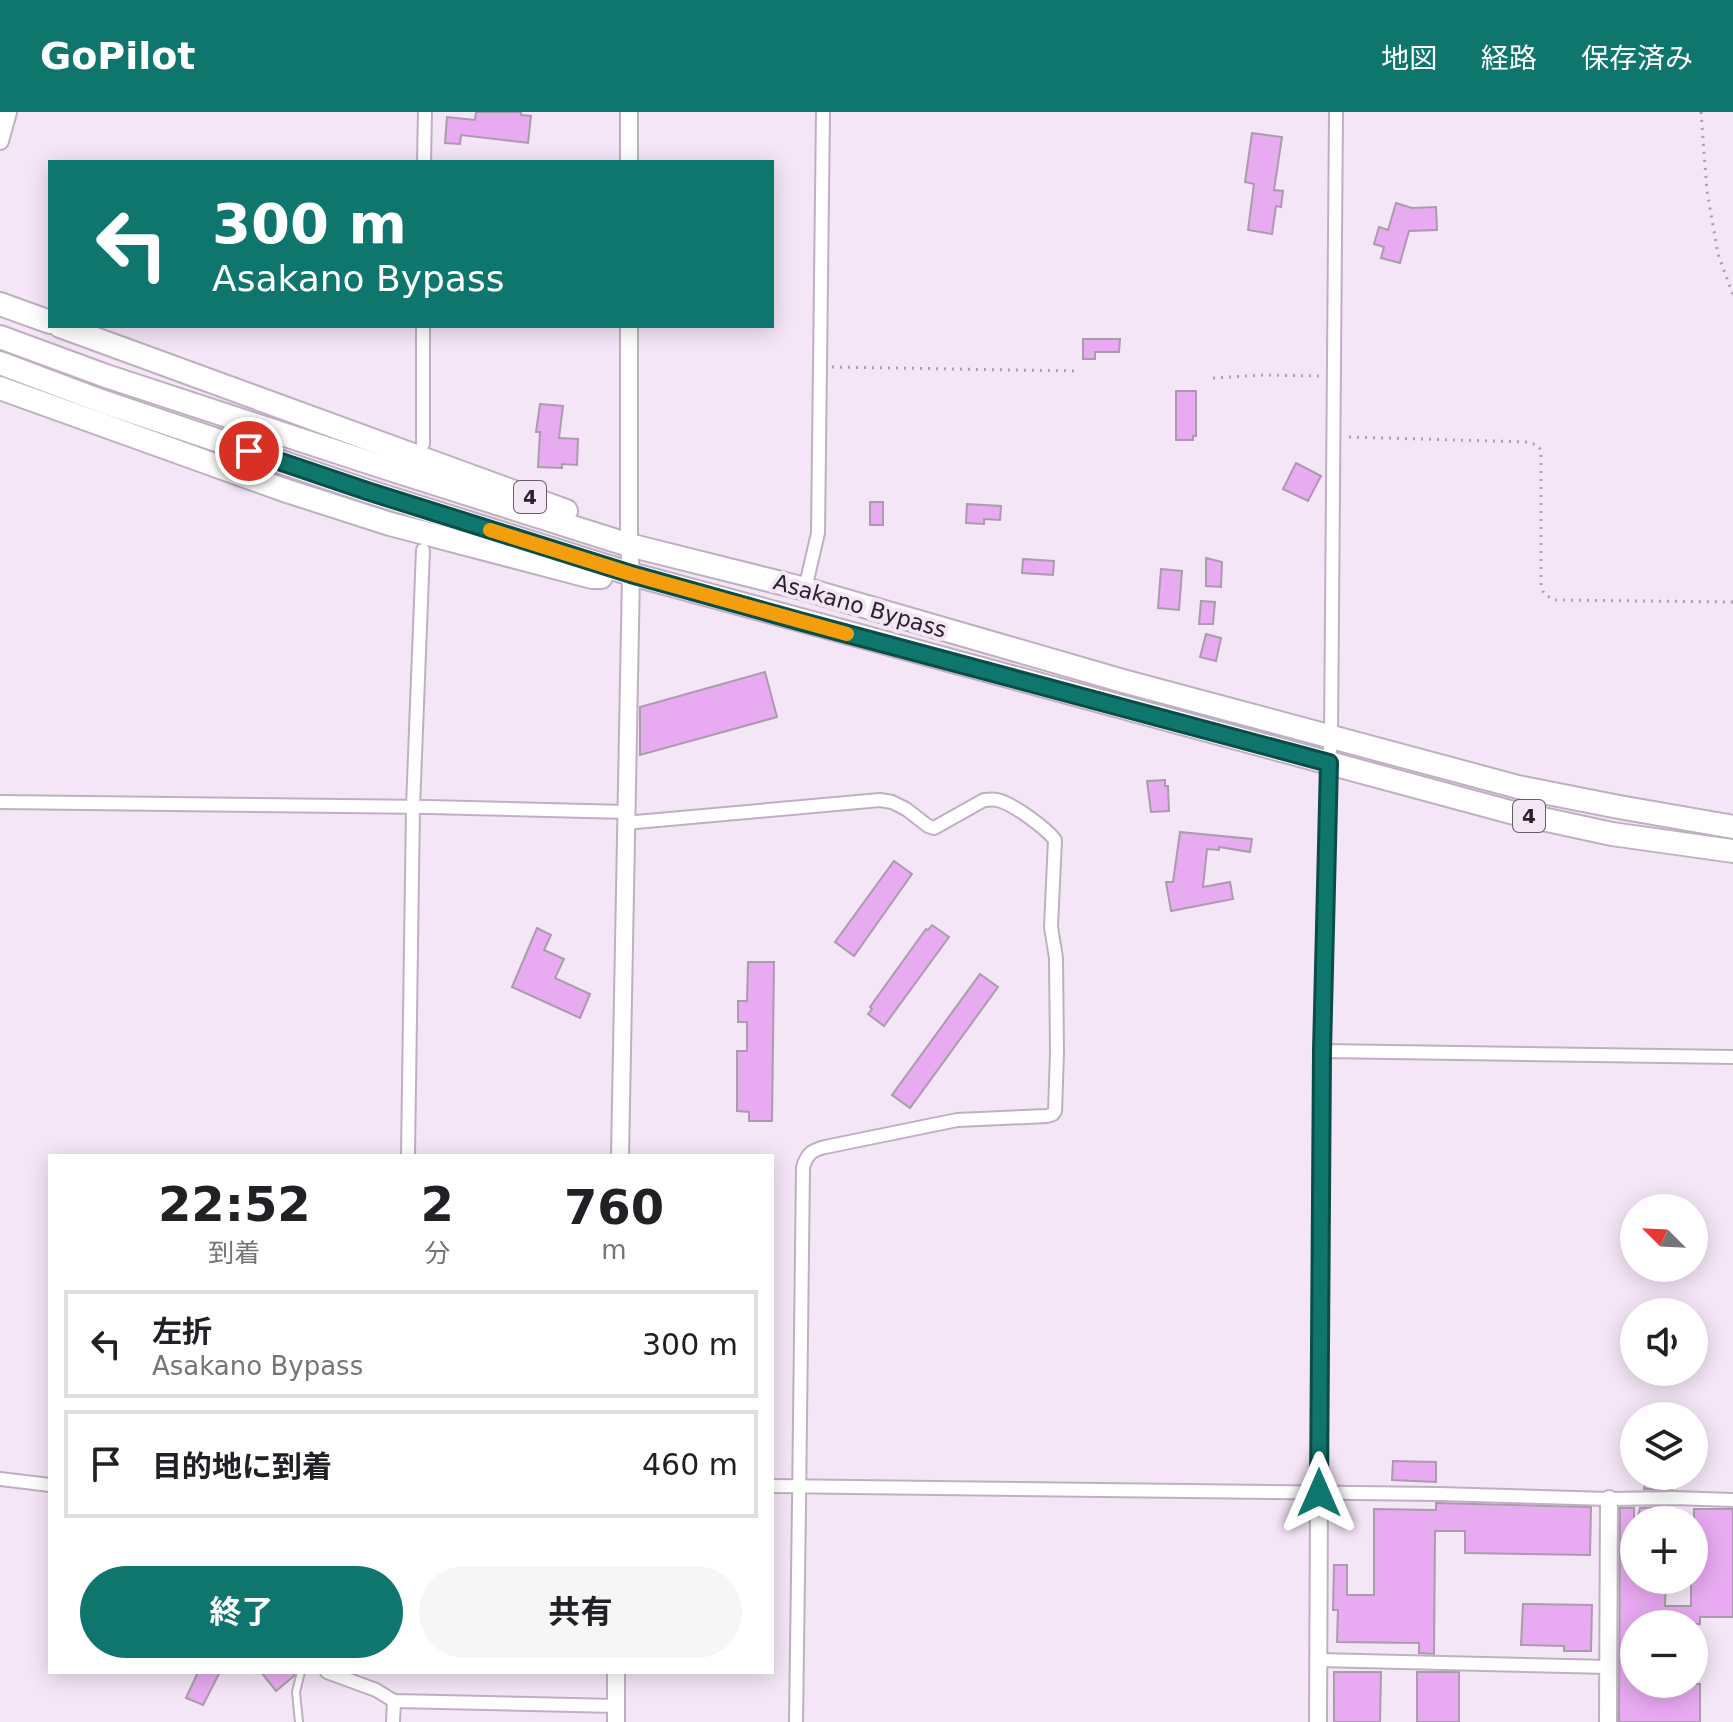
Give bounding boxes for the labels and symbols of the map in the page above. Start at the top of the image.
pin [215,417,283,485]
road number: 4 [514,481,546,513]
street label: Asakano Bypass [771,569,949,643]
road number: 4 [1513,800,1545,832]
north arrow [1620,1194,1708,1282]
position arrow [1277,1451,1361,1535]

